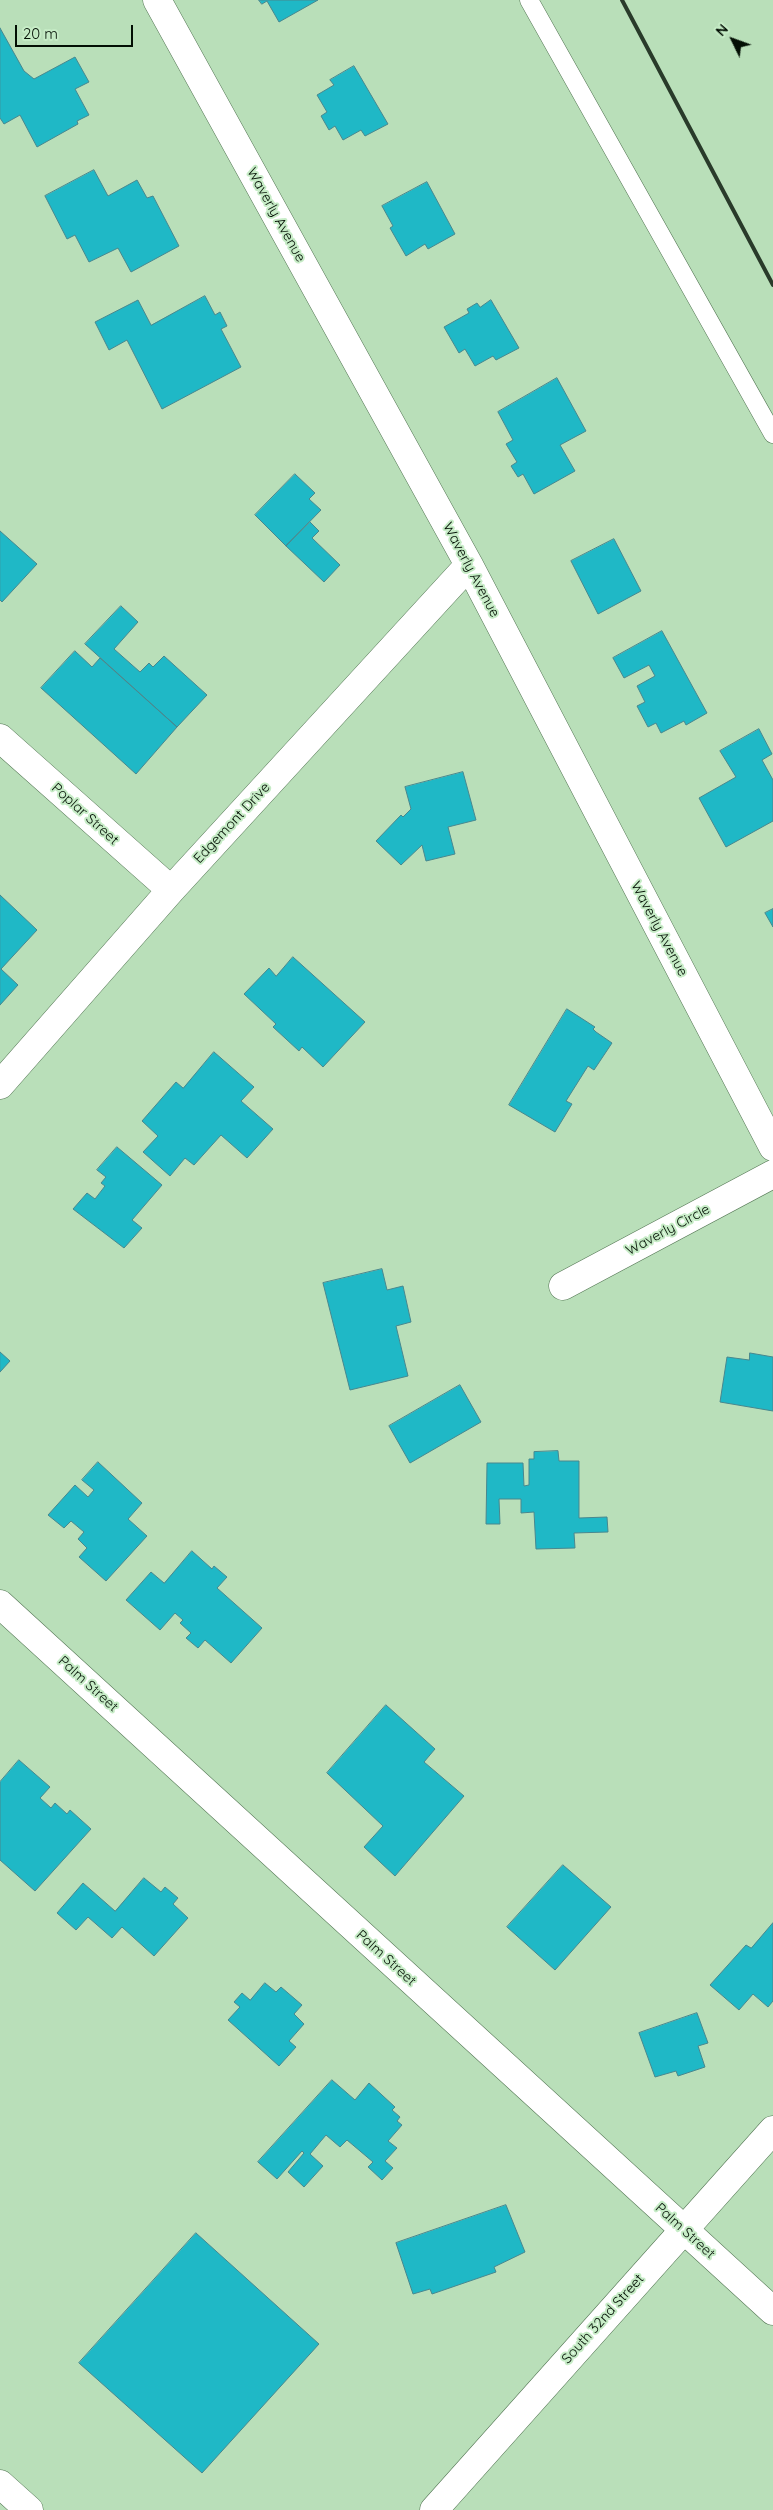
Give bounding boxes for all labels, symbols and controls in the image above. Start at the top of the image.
scale bar [18,15,135,47]
north arrow [708,15,758,65]
text: N [712,20,732,40]
text: 20 m [23,24,58,43]
street label: Waverly Avenue [243,165,309,265]
street label: Waverly Avenue [439,520,503,620]
street label: Edgemont Drive [190,779,274,867]
street label: Poplar Street [48,780,122,848]
street label: Waverly Avenue [627,879,691,979]
street label: Waverly Circle [623,1201,713,1259]
street label: Palm Street [55,1653,121,1715]
street label: Palm Street [353,1927,419,1989]
street label: Palm Street [652,2200,718,2262]
street label: South 32nd Street [558,2271,648,2367]

